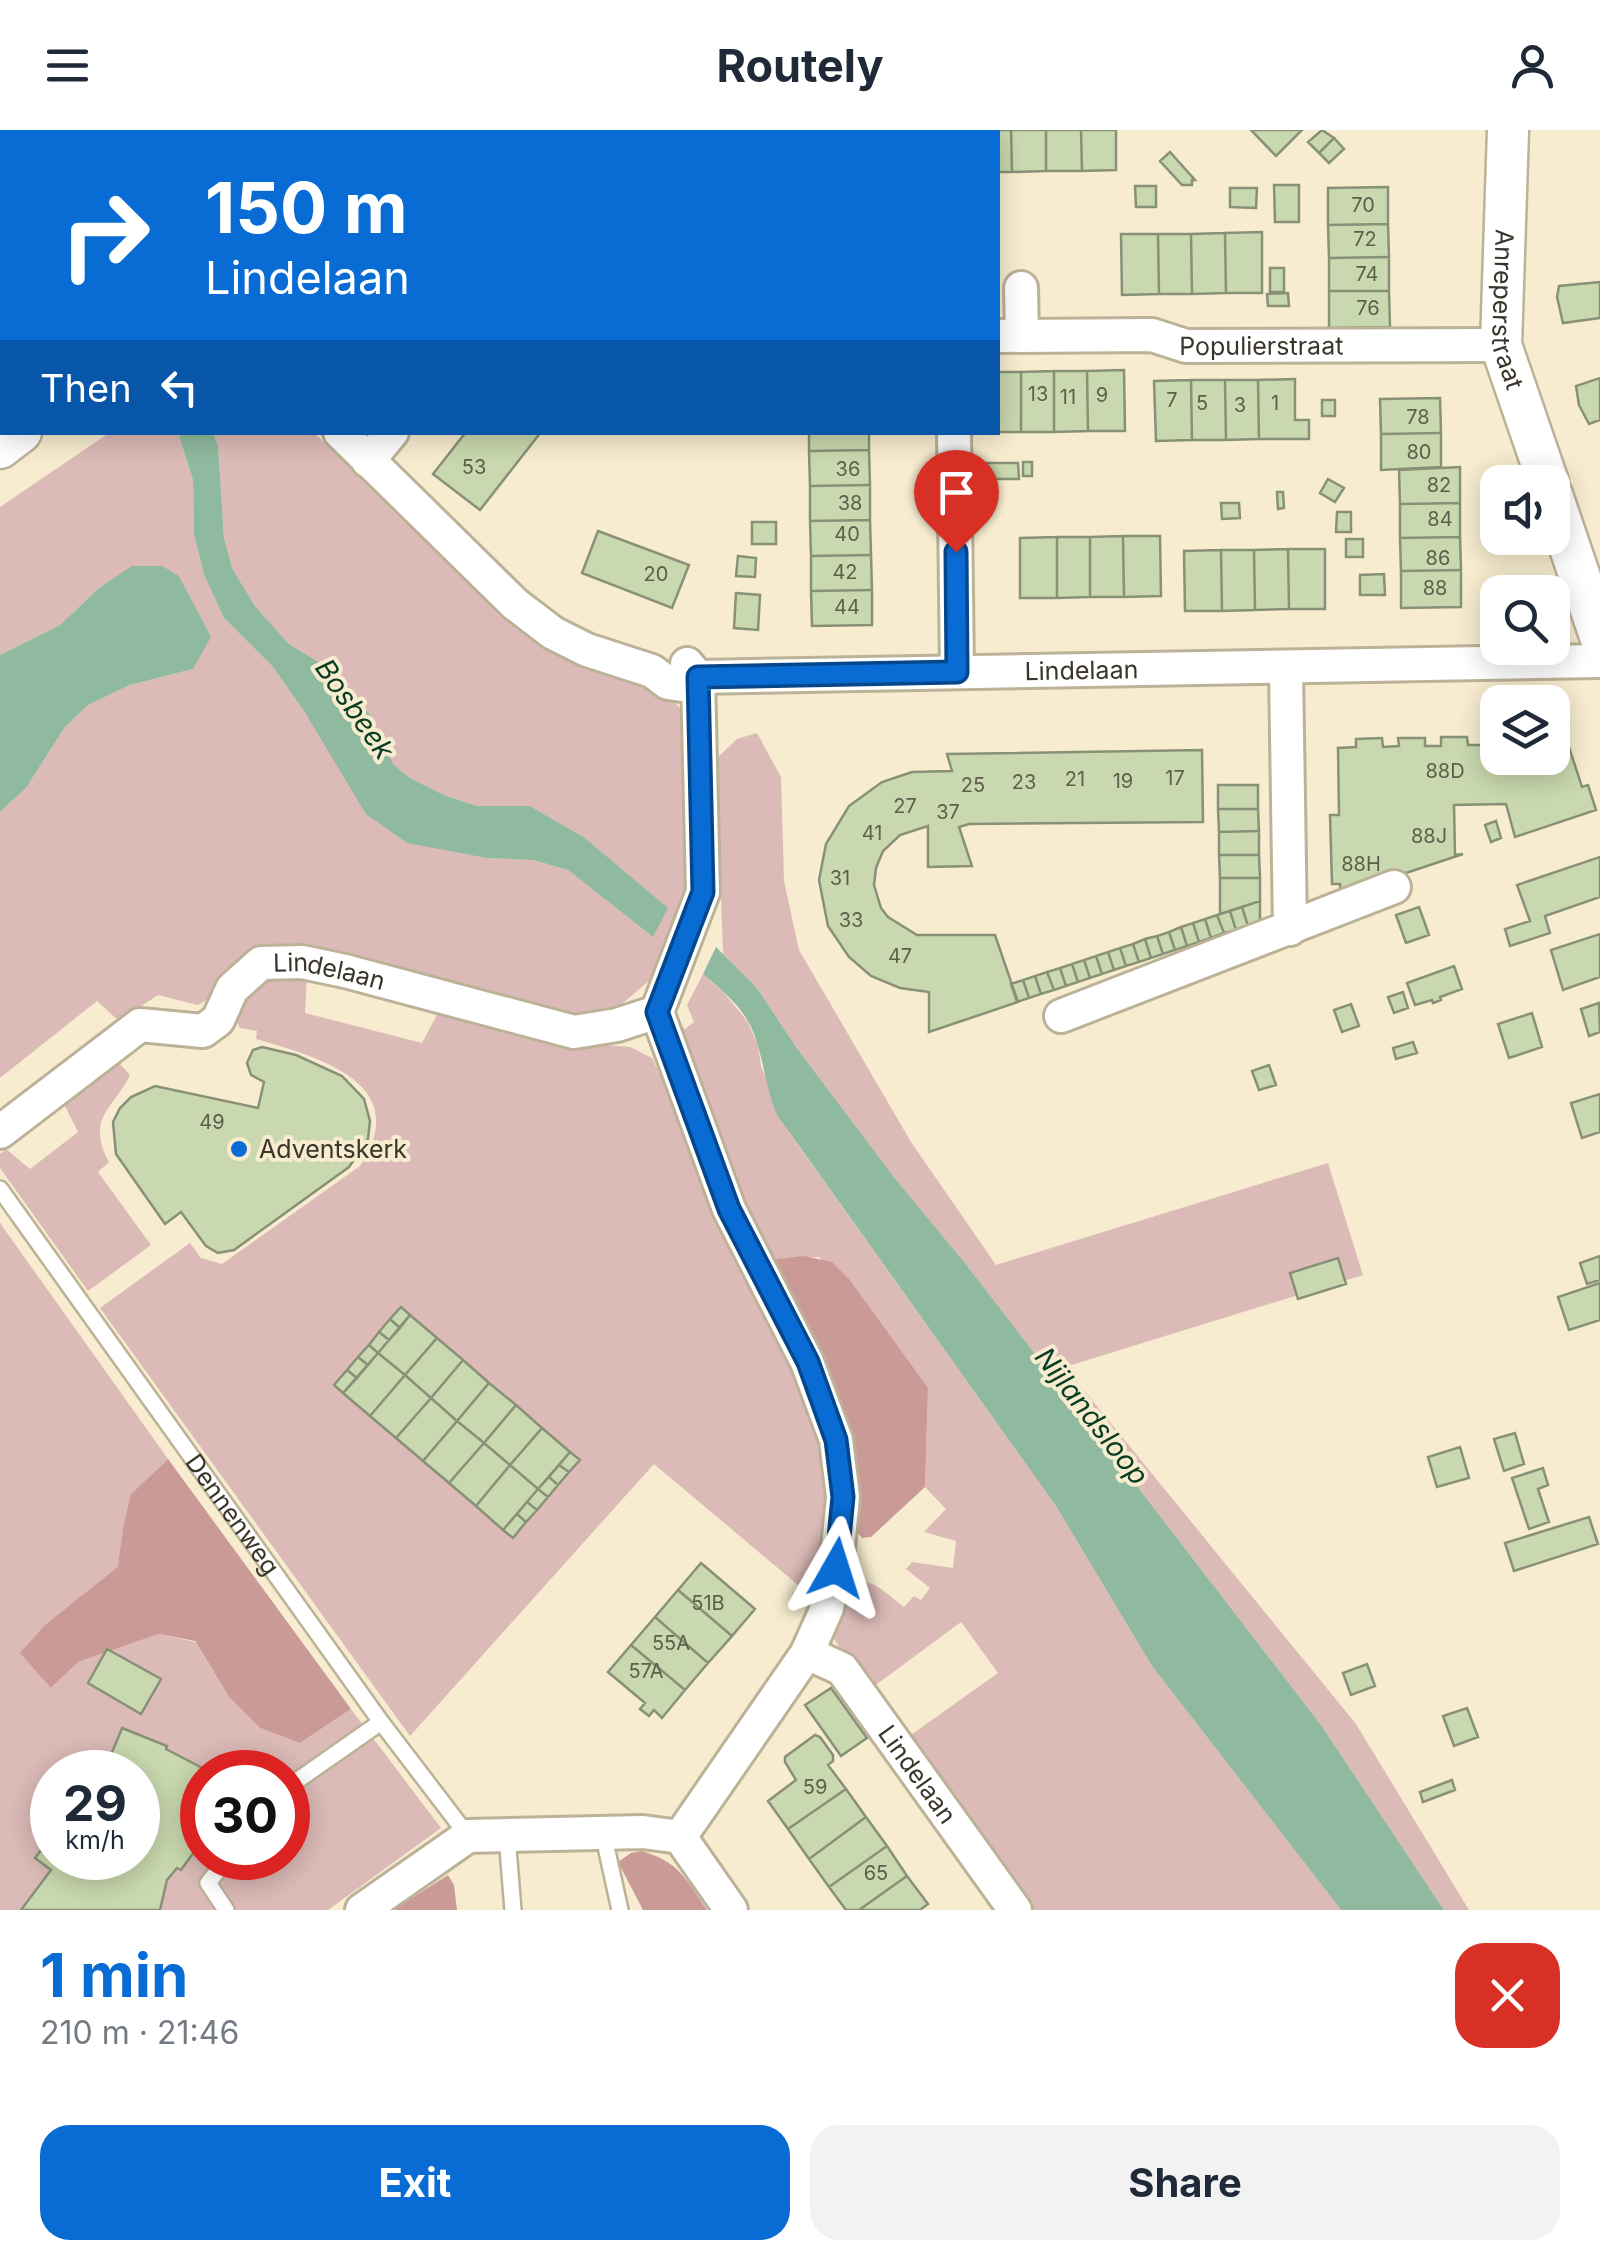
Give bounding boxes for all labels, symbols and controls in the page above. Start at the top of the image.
icon: menu [40,38,95,93]
text: Routely [716,38,884,93]
icon: person [1505,38,1560,93]
text: 150 m [205,165,408,250]
icon: right [40,170,170,300]
house number: 70 [1351,193,1375,217]
house number: 72 [1353,227,1377,251]
street label: Anreperstraat [1486,228,1530,393]
text: Lindelaan [205,250,410,305]
house number: 74 [1355,262,1379,286]
house number: 76 [1356,296,1380,320]
street label: Populierstraat [1179,331,1343,361]
icon: left [152,360,207,415]
text: Then [40,365,132,411]
house number: 13 [1028,382,1048,406]
house number: 9 [1096,383,1108,407]
house number: 11 [1060,385,1076,409]
house number: 7 [1166,388,1178,412]
house number: 5 [1196,391,1208,415]
house number: 1 [1271,391,1279,415]
house number: 3 [1234,393,1246,417]
house number: 78 [1406,405,1430,429]
house number: 80 [1407,440,1432,464]
pin [914,450,999,553]
house number: 53 [462,455,486,479]
house number: 36 [836,457,860,481]
icon: arrive [929,465,984,520]
map controls [1480,465,1570,775]
button: sound [1480,465,1570,555]
house number: 82 [1427,473,1451,497]
house number: 38 [838,491,862,515]
house number: 84 [1427,507,1453,531]
house number: 40 [834,522,860,546]
house number: 86 [1426,546,1450,570]
house number: 42 [832,560,858,584]
house number: 20 [644,562,668,586]
button: search [1480,575,1570,665]
house number: 88 [1423,576,1447,600]
house number: 44 [834,595,860,619]
water label: Bosbeek [308,652,402,766]
street label: Lindelaan [1024,654,1139,686]
button: layers [1480,685,1570,775]
house number: 88D [1425,759,1465,783]
house number: 17 [1165,766,1185,790]
house number: 21 [1065,767,1085,791]
house number: 19 [1113,769,1133,793]
house number: 23 [1012,770,1036,794]
house number: 25 [961,773,985,797]
house number: 27 [893,794,917,818]
house number: 37 [936,800,960,824]
house number: 41 [862,821,882,845]
house number: 88J [1411,824,1447,848]
house number: 88H [1341,852,1381,876]
house number: 31 [830,866,850,890]
house number: 33 [839,908,863,932]
house number: 47 [888,944,912,968]
street label: Lindelaan [273,947,388,996]
house number: 49 [199,1110,225,1134]
place label: Adventskerk [259,1134,407,1164]
marker: Adventskerk [228,1138,250,1160]
water label: Nijlandsloop [1028,1341,1156,1491]
street label: Dennenweg [179,1448,286,1581]
position arrow [784,1516,888,1620]
house number: 51B [691,1591,725,1615]
house number: 55A [652,1631,690,1655]
house number: 57A [628,1659,664,1683]
street label: Lindelaan [872,1719,963,1829]
speed limit sign: 30 [180,1750,310,1880]
text: 29 [63,1773,127,1833]
house number: 59 [803,1775,827,1799]
text: km/h [65,1825,125,1855]
house number: 65 [864,1861,888,1885]
text: 1 min [40,1939,188,2011]
button: close [1455,1943,1560,2048]
text: 210 m · 21:46 [40,2013,239,2052]
button: Exit [40,2125,790,2240]
button: Share [810,2125,1560,2240]

